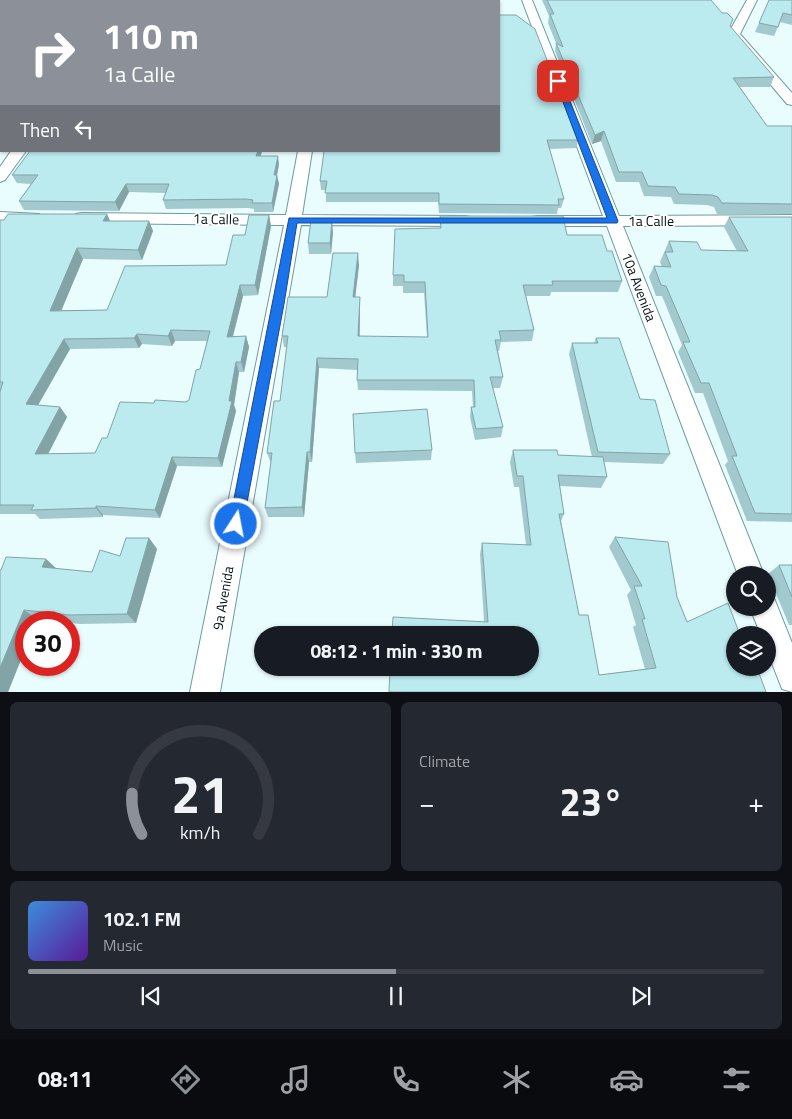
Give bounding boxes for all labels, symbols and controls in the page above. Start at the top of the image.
text: 110 m [103,9,199,63]
icon: right [20,20,85,85]
text: 1a Calle [103,57,175,91]
pin [537,60,579,102]
icon: arrive [544,67,572,95]
text: Then [20,115,60,144]
icon: left [70,115,98,143]
street label: 1a Calle [193,208,239,229]
street label: 1a Calle [628,210,674,231]
street label: 10a Avenida [617,249,662,324]
position arrow [209,497,261,549]
street label: 9a Avenida [207,564,238,632]
map controls [726,566,776,676]
button: search [726,566,776,616]
speed limit sign: 30 [15,611,80,676]
button: layers [726,626,776,676]
text: 08:12 · 1 min · 330 m [310,636,483,665]
text: Climate [419,749,470,773]
text: 21 [171,754,230,833]
text: 23° [560,773,623,831]
text: − [419,781,435,824]
text: + [748,781,764,824]
text: km/h [180,819,221,846]
text: 102.1 FM [103,904,181,933]
text: Music [103,933,143,957]
icon: previous [137,982,165,1010]
icon: pause [382,982,410,1010]
icon: next [627,982,655,1010]
text: 08:11 [38,1062,93,1096]
icon: directions [168,1062,203,1097]
icon: music [278,1062,313,1097]
icon: phone [388,1062,423,1097]
icon: climate [499,1062,534,1097]
icon: car [609,1062,644,1097]
icon: filters [719,1062,754,1097]

